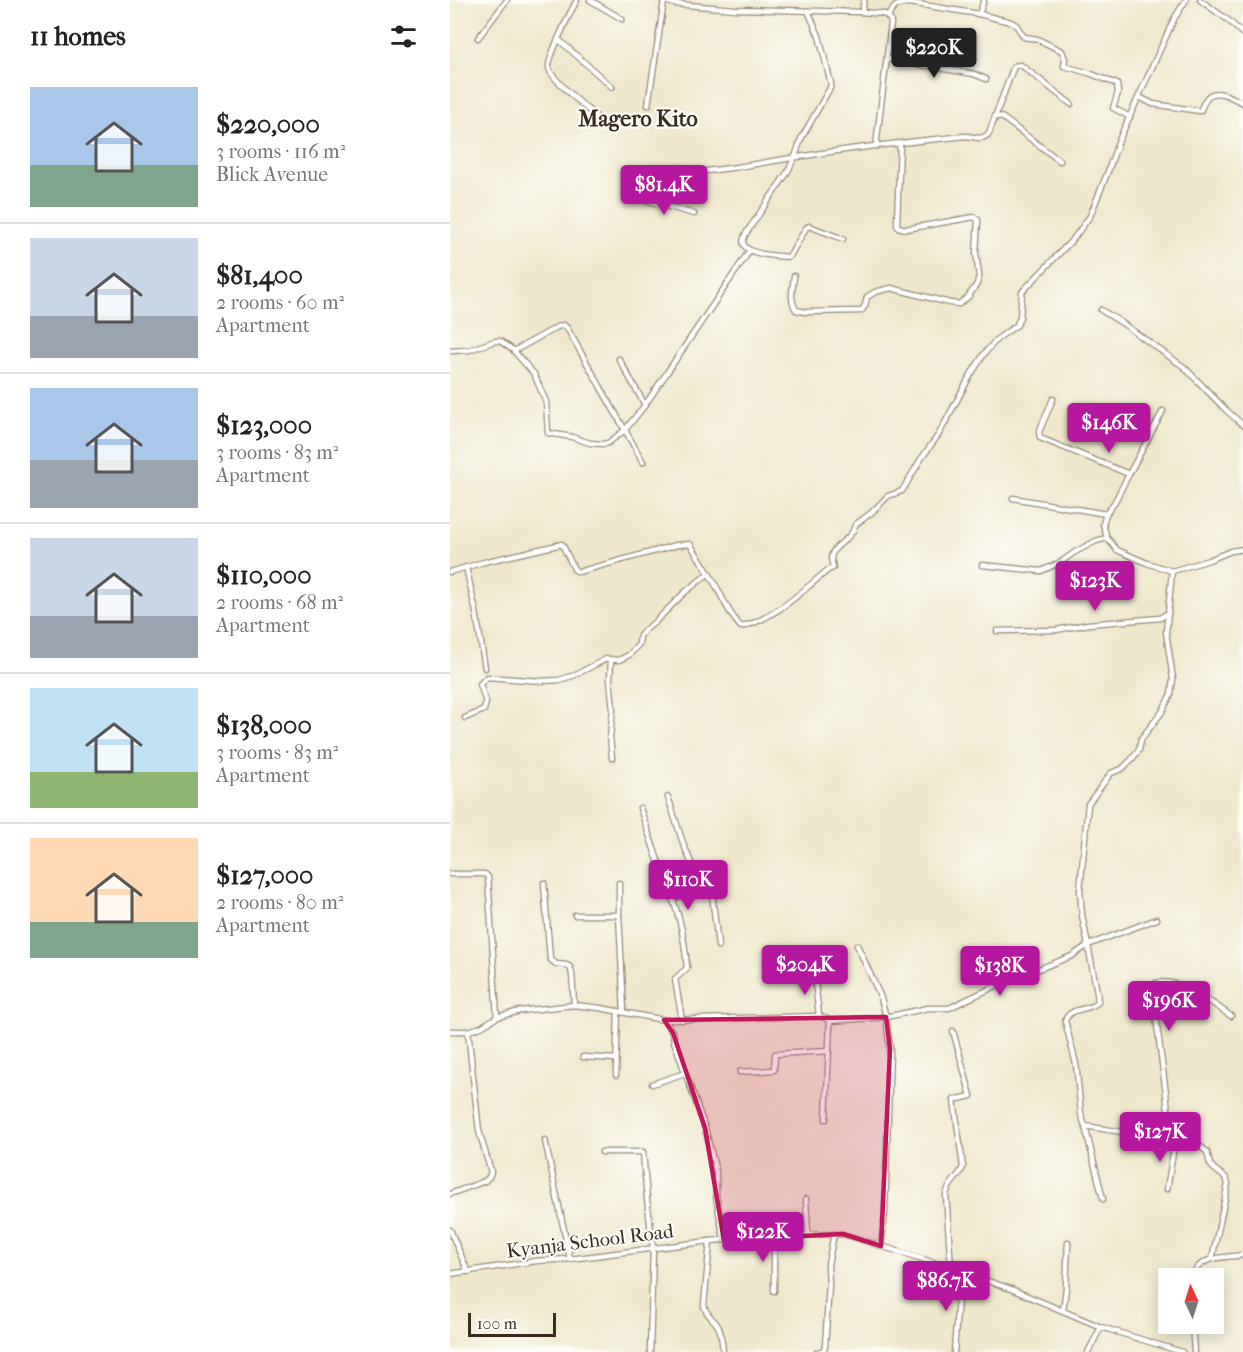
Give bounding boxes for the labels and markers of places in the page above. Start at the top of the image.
pin: $220K [892,28,976,79]
pin: $81.4K [615,165,713,216]
pin: $146K [1067,403,1151,454]
pin: $123K [1053,561,1137,612]
pin: $110K [646,860,730,911]
pin: $204K [763,945,847,996]
pin: $138K [958,946,1042,997]
pin: $196K [1127,981,1211,1032]
pin: $127K [1118,1112,1202,1163]
pin: $122K [721,1212,805,1263]
pin: $86.7K [897,1261,995,1312]

